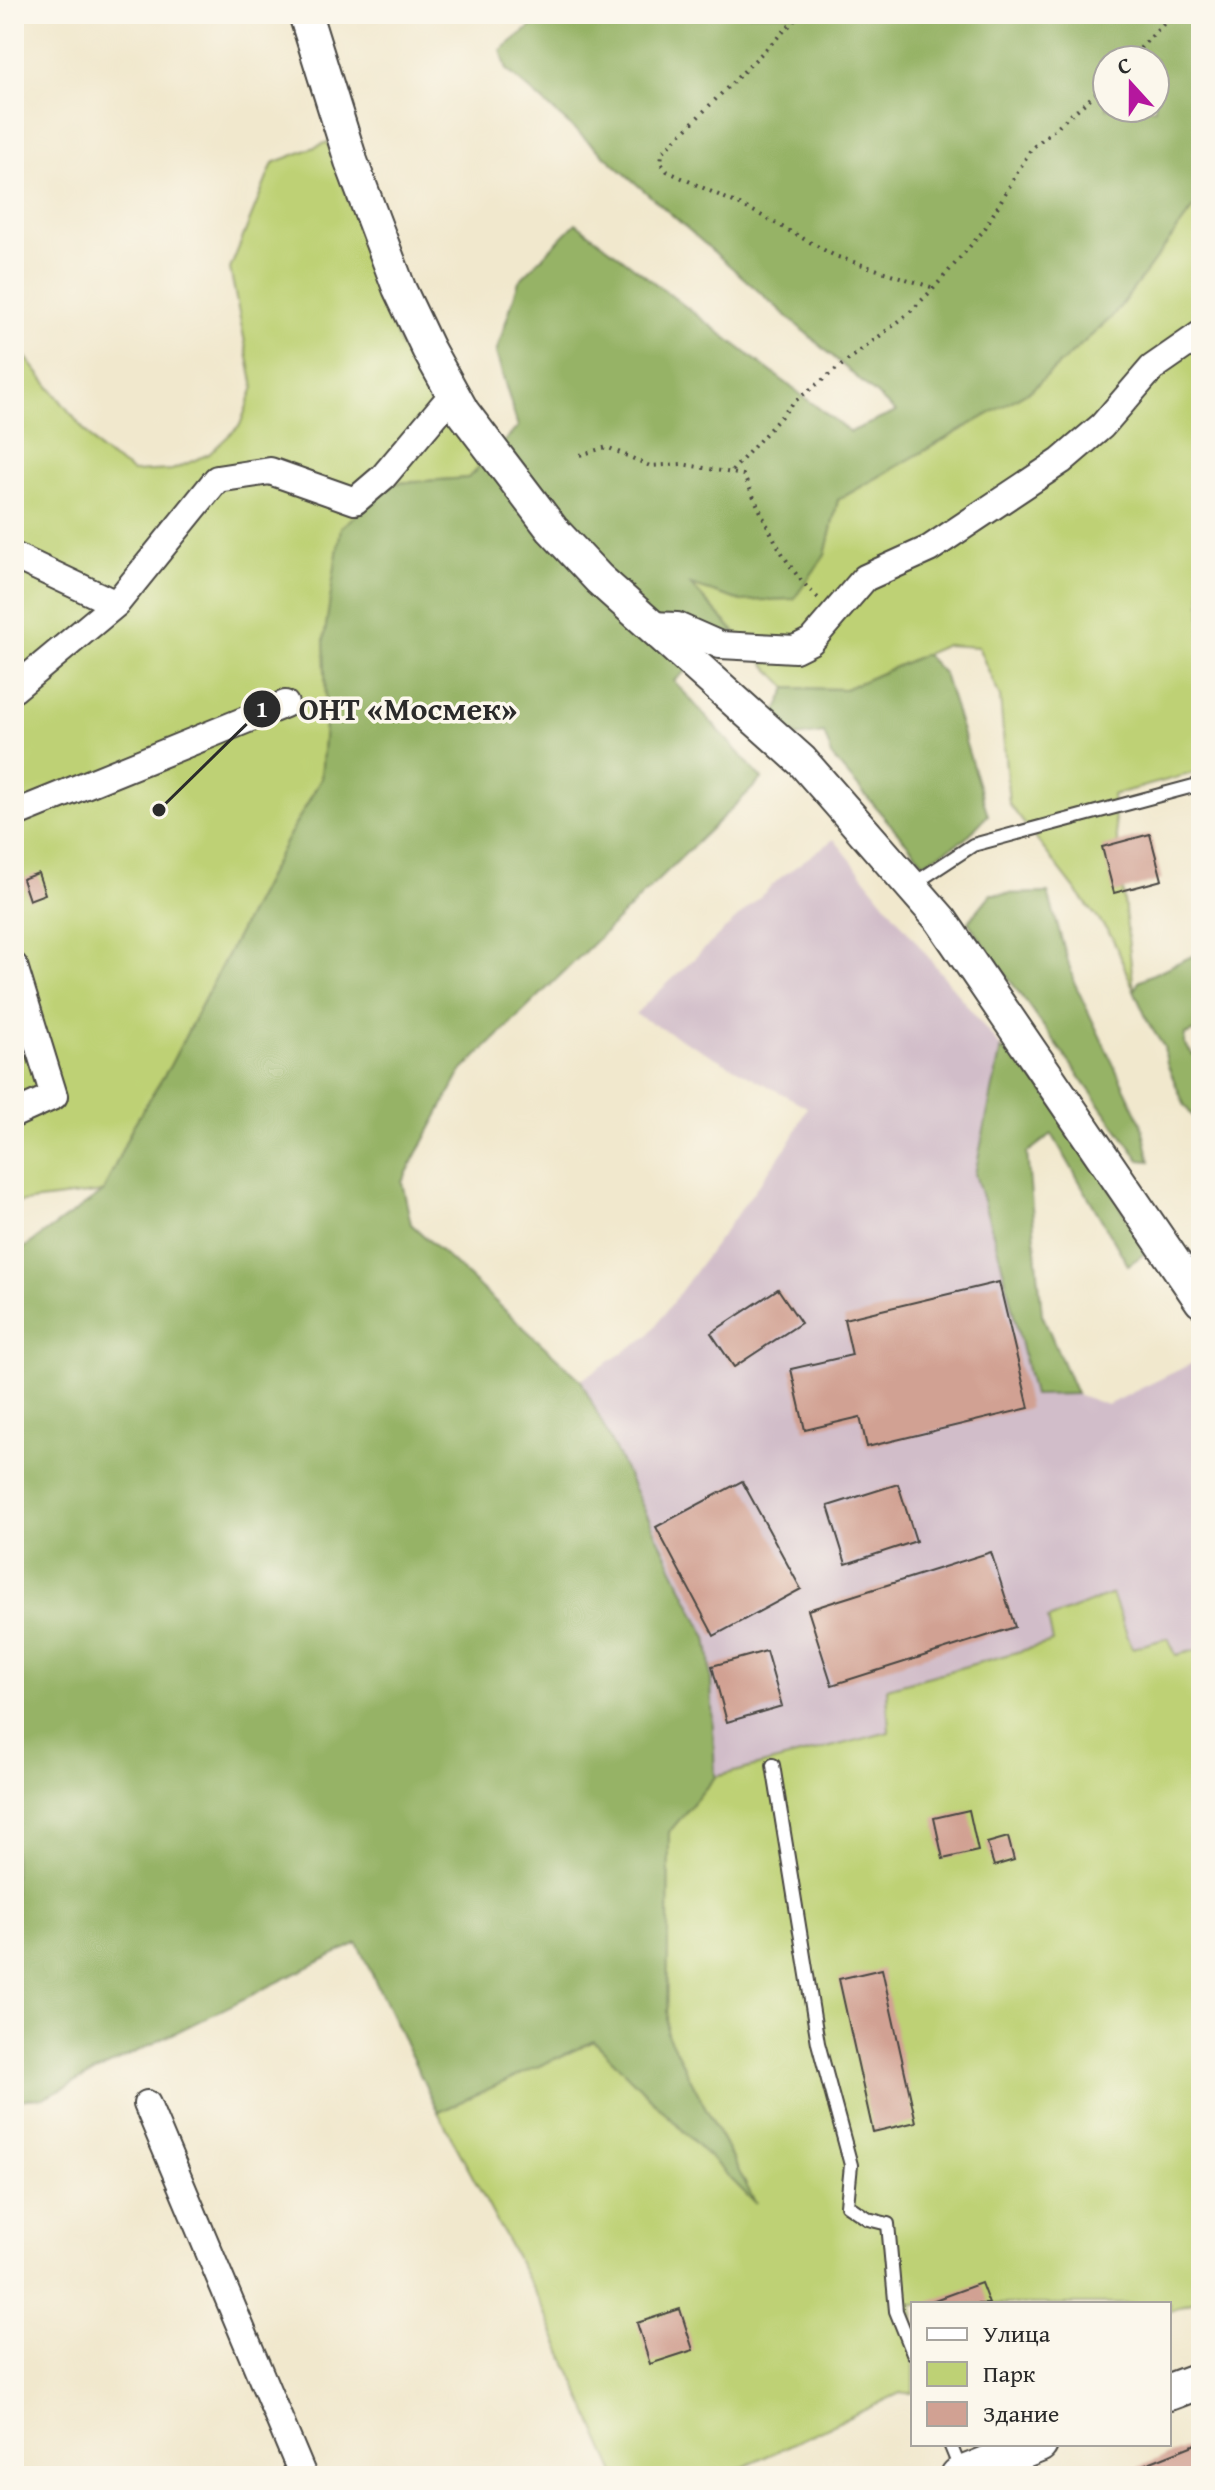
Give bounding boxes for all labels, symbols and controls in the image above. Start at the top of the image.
north arrow [1091,44,1171,124]
text: С [1112,48,1135,82]
callout: ОНТ «Мосмек» [242,681,533,737]
text: ОНТ «Мосмек» [299,685,517,732]
text: 1 [256,691,268,726]
legend [911,2302,1171,2446]
text: Улица [983,2316,1051,2351]
text: Парк [983,2356,1036,2391]
text: Здание [983,2396,1059,2431]

